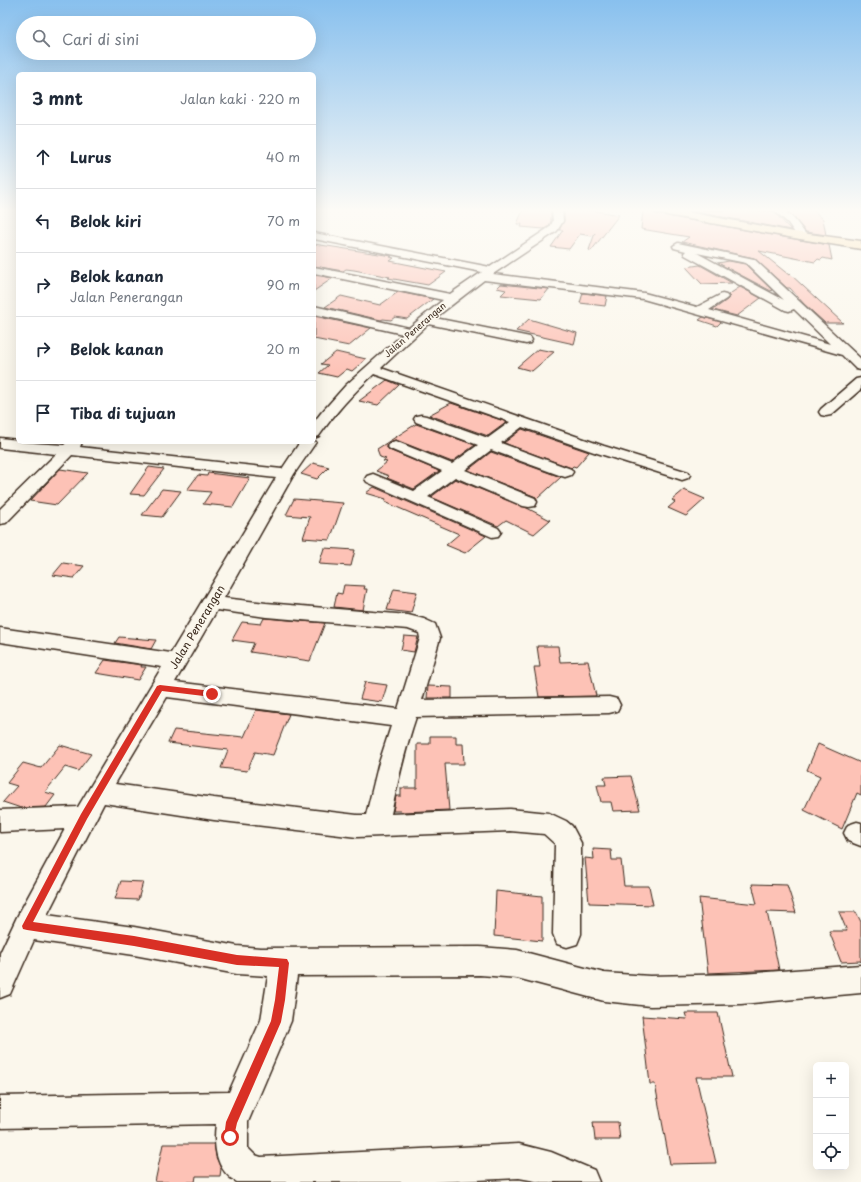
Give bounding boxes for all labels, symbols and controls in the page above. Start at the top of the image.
search box [16,16,316,60]
icon: search [30,27,52,49]
text: Cari di sini [62,27,139,50]
text: 3 mnt [32,85,83,111]
text: Jalan kaki · 220 m [180,89,300,108]
text: Lurus [70,145,111,168]
icon: ahead [32,146,54,168]
text: 40 m [266,147,300,166]
text: Belok kiri [70,209,141,232]
icon: left [32,210,54,232]
text: 70 m [267,211,300,230]
text: Belok kanan [70,264,164,287]
icon: right [32,274,54,296]
text: 90 m [267,275,300,294]
text: Jalan Penerangan [70,287,183,306]
street label: Jalan Penerangan [380,298,448,360]
text: Belok kanan [70,337,164,360]
icon: right [32,338,54,360]
text: 20 m [266,339,300,358]
text: Tiba di tujuan [70,401,176,424]
icon: arrive [32,402,54,424]
street label: Jalan Penerangan [165,581,228,672]
route end [203,685,221,703]
map controls [813,1062,849,1170]
button: + [813,1062,849,1098]
button: − [813,1098,849,1134]
route start [221,1128,239,1146]
button: locate [813,1134,849,1170]

